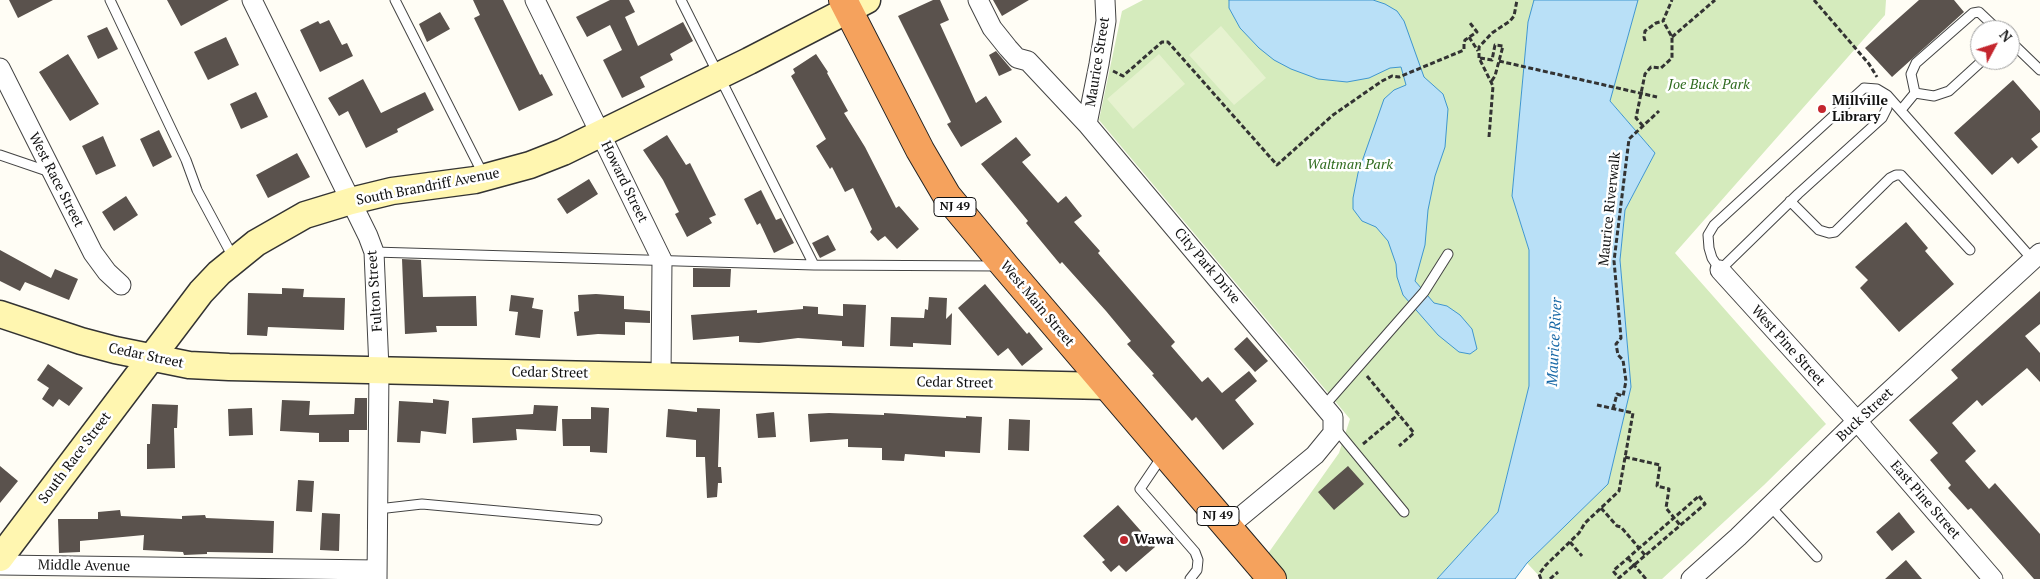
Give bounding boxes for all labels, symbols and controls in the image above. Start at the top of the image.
street label: Maurice Street [1083,16,1113,108]
north arrow [1970,20,2020,70]
text: N [1995,26,2017,46]
park label: Joe Buck Park [1668,77,1750,93]
place label: Millville Library [1832,93,1888,125]
marker: Millville Library [1816,103,1828,115]
street label: West Race Street [25,130,87,230]
street label: Howard Street [597,138,651,226]
street label: Maurice Riverwalk [1596,151,1624,267]
park label: Waltman Park [1307,157,1393,173]
street label: South Brandriff Avenue [355,165,501,209]
road number: NJ 49 [934,198,976,216]
street label: City Park Drive [1170,225,1244,307]
street label: Fulton Street [364,250,386,332]
street label: West Main Street [996,258,1078,350]
water label: Maurice River [1544,297,1566,387]
street label: West Pine Street [1747,302,1829,390]
street label: Cedar Street [107,340,185,372]
street label: Cedar Street [512,364,588,382]
street label: Cedar Street [917,374,993,392]
street label: Buck Street [1833,385,1897,445]
street label: South Race Street [35,409,115,507]
street label: East Pine Street [1886,457,1964,543]
road number: NJ 49 [1197,506,1239,526]
place label: Wawa [1134,532,1174,548]
marker: Wawa [1118,534,1130,546]
street label: Middle Avenue [38,557,130,575]

